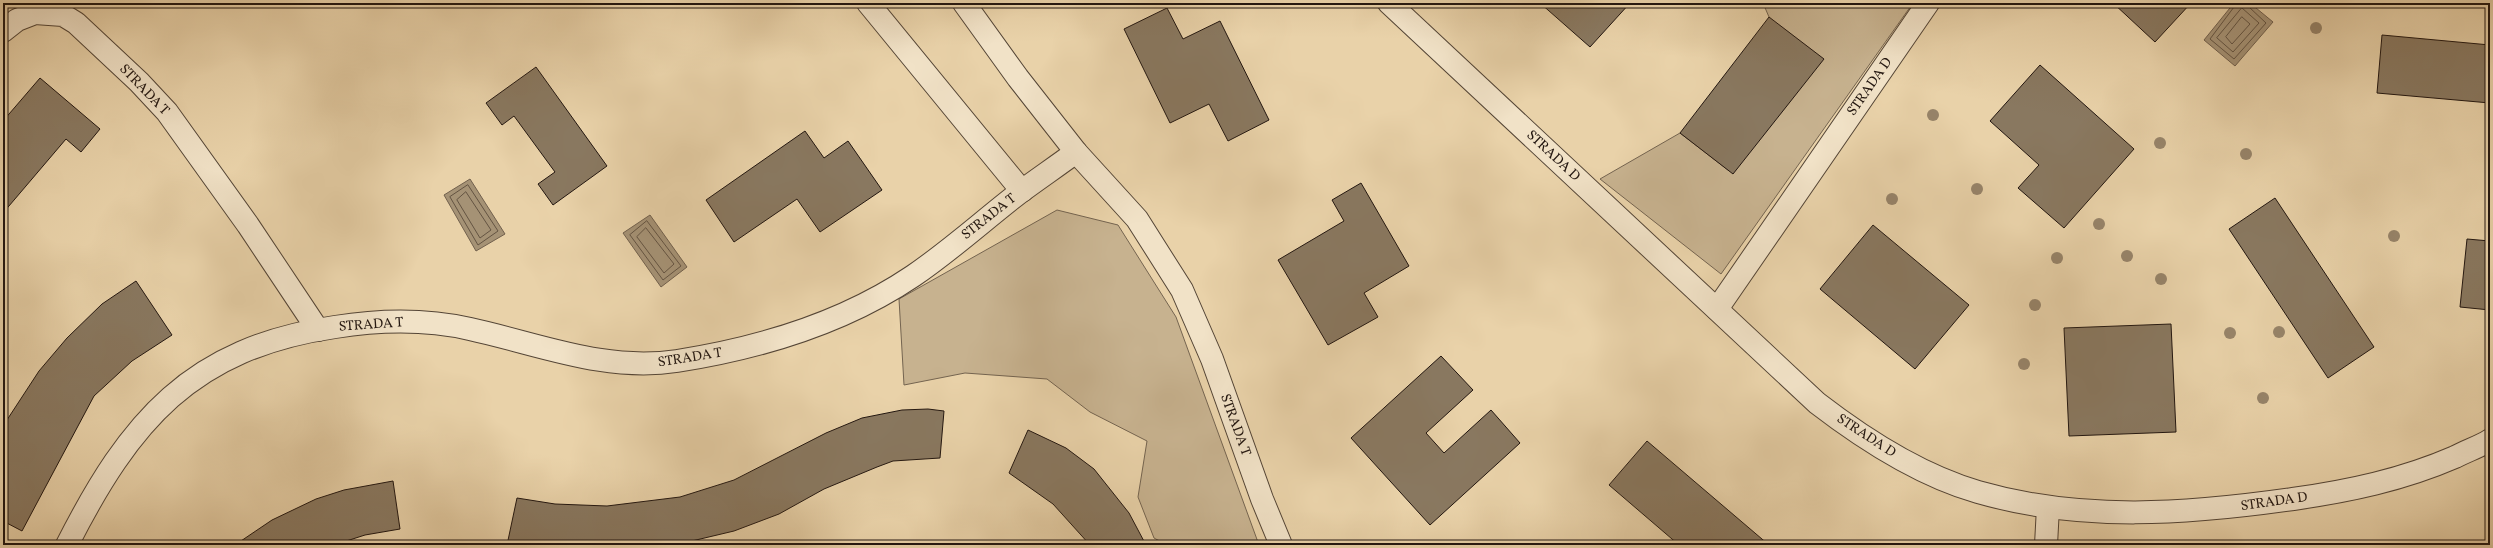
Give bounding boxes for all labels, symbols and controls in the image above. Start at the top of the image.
street label: STRADA D [1843,54,1897,120]
street label: STRADA T [115,60,173,120]
street label: STRADA D [1522,126,1584,186]
street label: STRADA T [958,190,1020,244]
street label: STRADA T [338,313,404,337]
street label: STRADA T [657,344,723,372]
street label: STRADA T [1215,391,1255,459]
street label: STRADA D [1833,410,1899,462]
street label: STRADA D [2239,488,2309,516]

